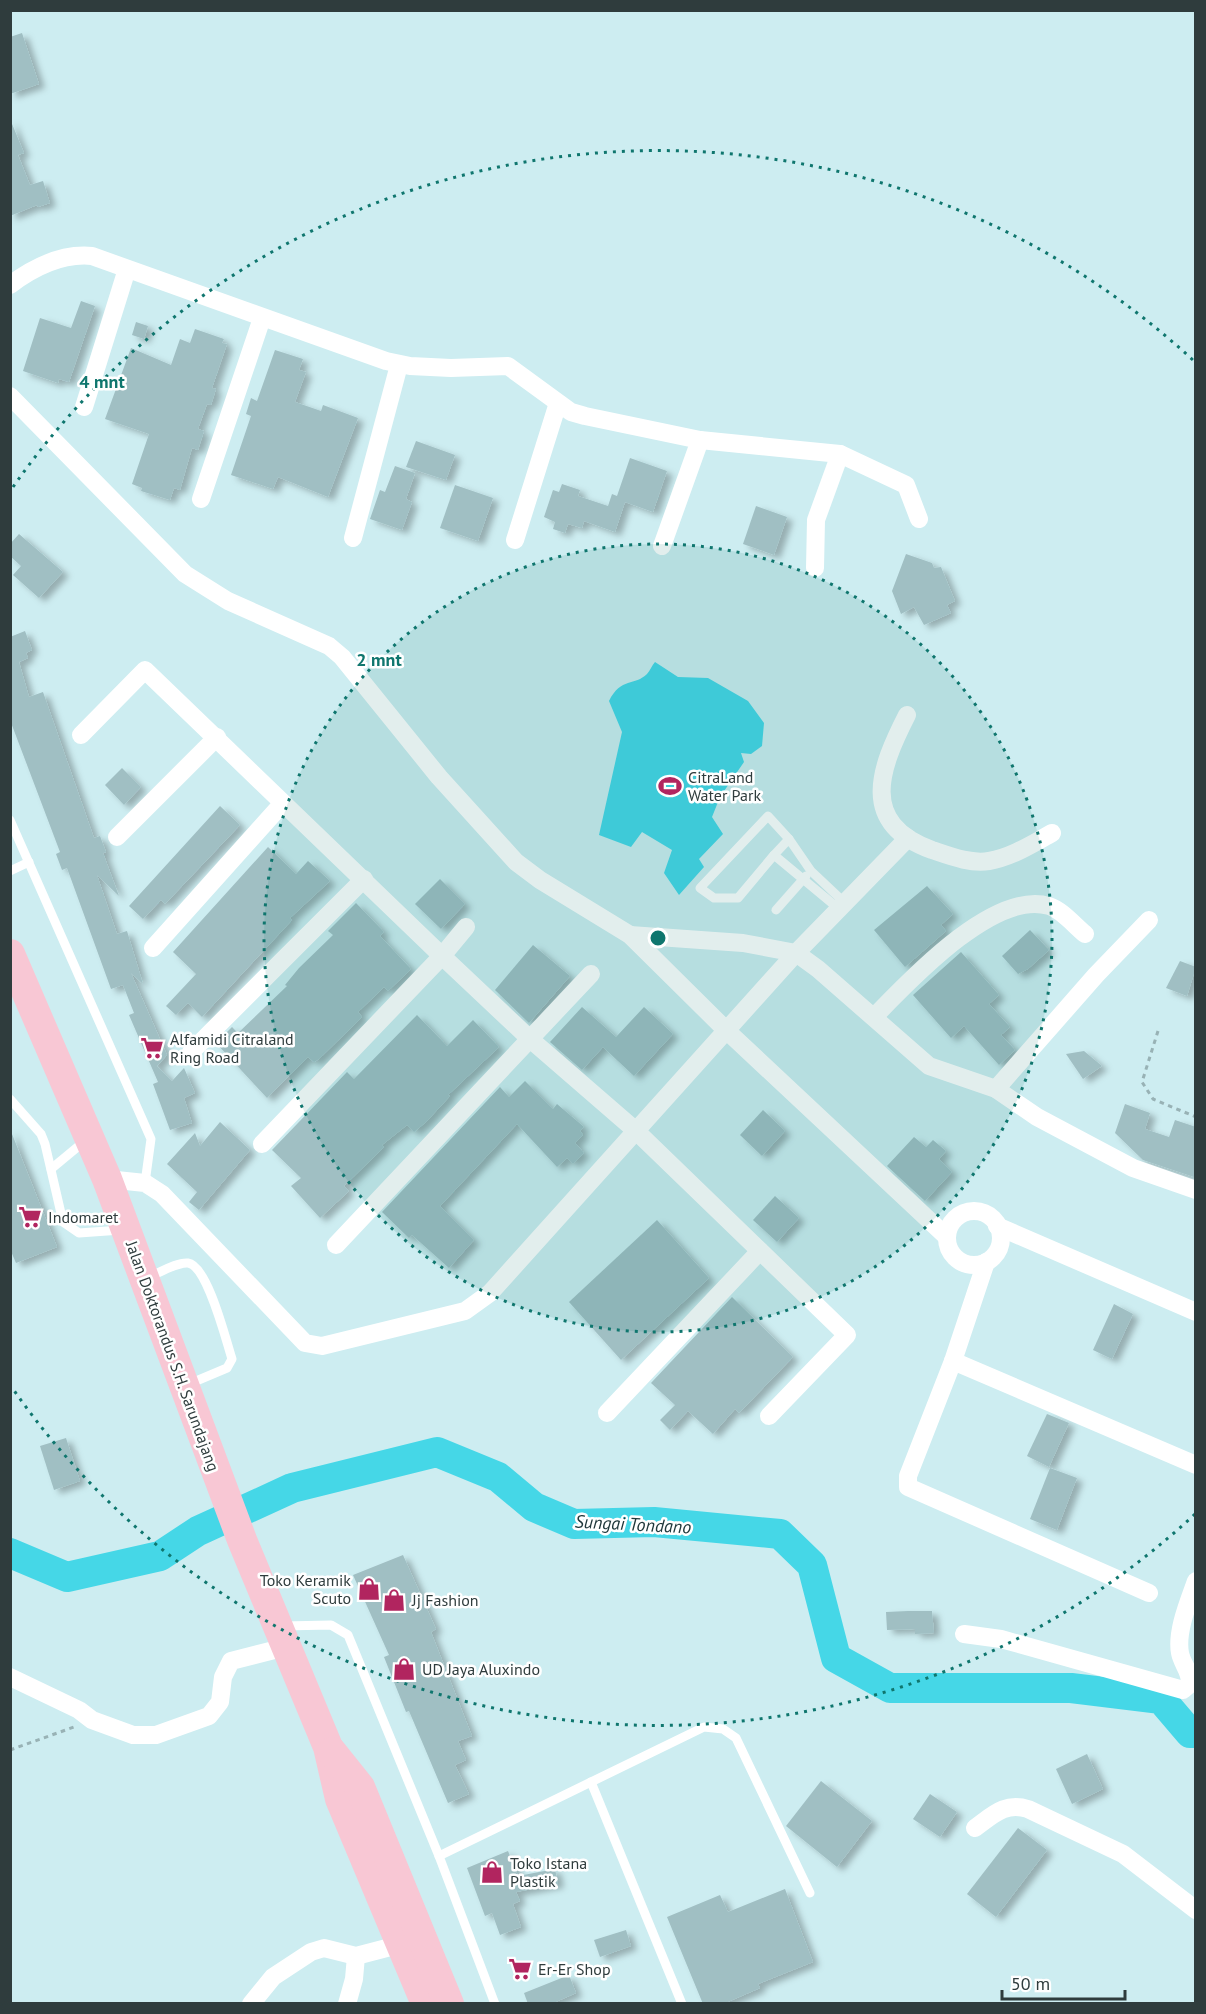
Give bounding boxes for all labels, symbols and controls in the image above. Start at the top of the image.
text: 4 mnt [79,370,125,393]
text: 2 mnt [356,648,402,671]
place label: CitraLand Water Park [688,767,761,805]
sports icon: CitraLand Water Park [657,773,683,799]
centre of rings [648,928,668,948]
place label: Alfamidi Citraland Ring Road [170,1029,294,1067]
supermarket icon: Alfamidi Citraland Ring Road [139,1035,165,1061]
supermarket icon: Indomaret [17,1204,43,1230]
place label: Indomaret [48,1207,119,1227]
street label: Jalan Doktorandus S.H. Sarundajang [122,1237,224,1474]
water label: Sungai Tondano [574,1509,692,1539]
place label: Toko Keramik Scuto [260,1570,351,1608]
shop icon: Toko Keramik Scuto [356,1576,382,1602]
shop icon: Jj Fashion [381,1587,407,1613]
place label: Jj Fashion [411,1590,479,1610]
shop icon: UD Jaya Aluxindo [391,1656,417,1682]
place label: UD Jaya Aluxindo [422,1659,540,1679]
place label: Toko Istana Plastik [510,1853,587,1891]
shop icon: Toko Istana Plastik [479,1859,505,1885]
supermarket icon: Er-Er Shop [507,1956,533,1982]
place label: Er-Er Shop [538,1959,611,1979]
scale bar [1002,1963,1125,2001]
text: 50 m [1011,1972,1050,1995]

